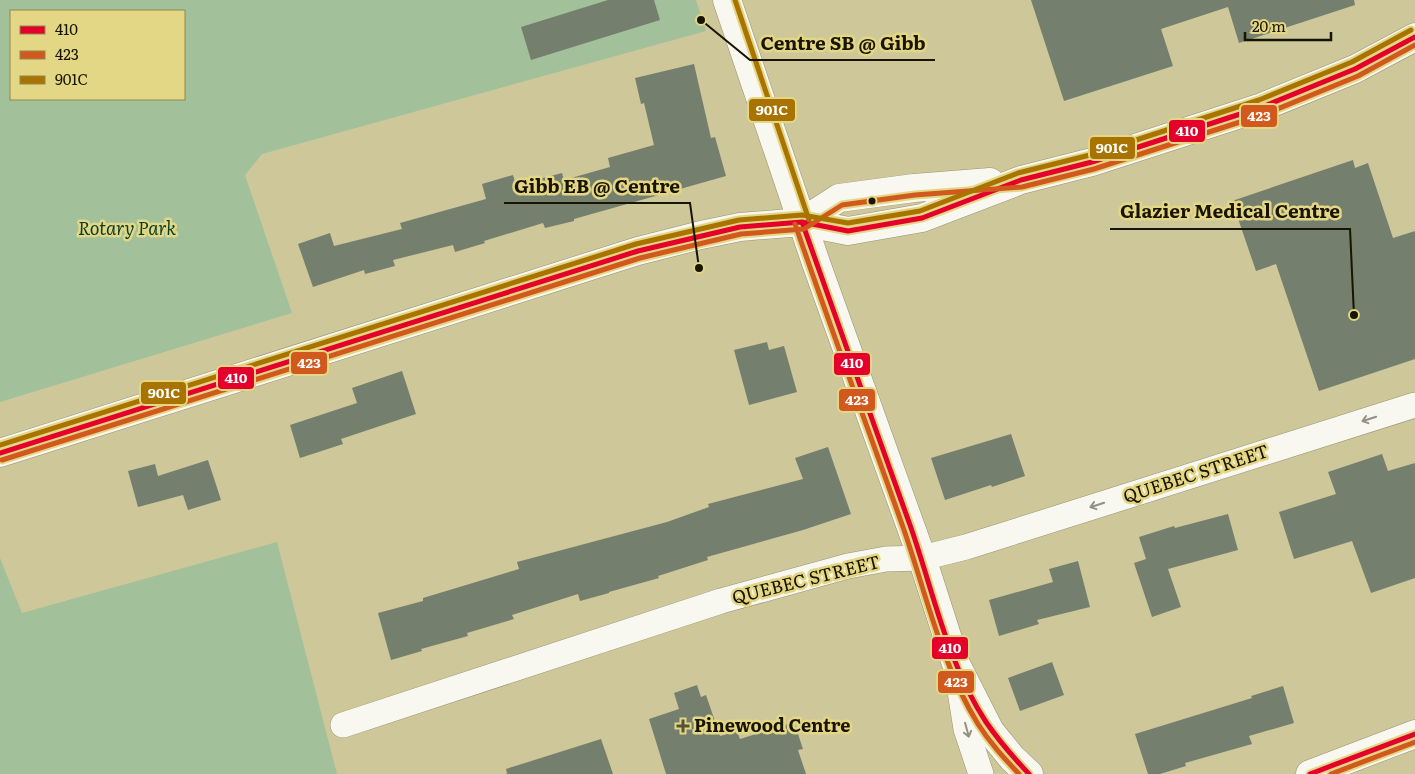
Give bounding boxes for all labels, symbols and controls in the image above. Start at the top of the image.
legend [10,10,185,100]
scale bar [1245,10,1331,42]
text: 20 m [1252,14,1286,37]
text: 410 [55,17,78,40]
callout: Centre SB @ Gibb [750,26,935,60]
text: Centre SB @ Gibb [760,28,926,56]
text: 423 [55,42,79,65]
text: 901C [55,67,88,90]
line badge: 901C [748,98,796,122]
text: 901C [756,99,788,119]
line badge: 423 [1240,104,1278,128]
text: 423 [1247,105,1271,125]
line badge: 410 [1168,119,1206,143]
text: 410 [1176,120,1199,140]
line badge: 901C [1089,136,1136,160]
text: 901C [1096,137,1128,157]
callout: Gibb EB @ Centre [504,169,690,203]
text: Gibb EB @ Centre [514,171,680,199]
callout: Glazier Medical Centre [1110,195,1350,229]
unlabelled marker [867,196,877,206]
text: Glazier Medical Centre [1120,196,1340,224]
park label: Rotary Park [78,214,176,241]
line badge: 423 [290,351,328,375]
text: 423 [297,352,321,372]
line badge: 410 [833,352,871,376]
text: 410 [841,352,864,372]
line badge: 410 [217,366,255,390]
text: 410 [225,367,248,387]
line badge: 901C [140,381,187,405]
text: 901C [148,382,180,402]
line badge: 423 [838,388,876,412]
text: 423 [845,389,869,409]
one-way arrow [1361,415,1377,425]
street label: QUEBEC STREET [1119,436,1272,509]
one-way arrow [1089,501,1105,511]
street label: QUEBEC STREET [729,547,882,610]
line badge: 410 [931,636,969,660]
text: 410 [939,637,962,657]
line badge: 423 [937,670,975,694]
text: 423 [944,671,968,691]
place label: Pinewood Centre [694,711,850,738]
marker: Pinewood Centre [676,719,690,733]
one-way arrow [962,721,972,737]

